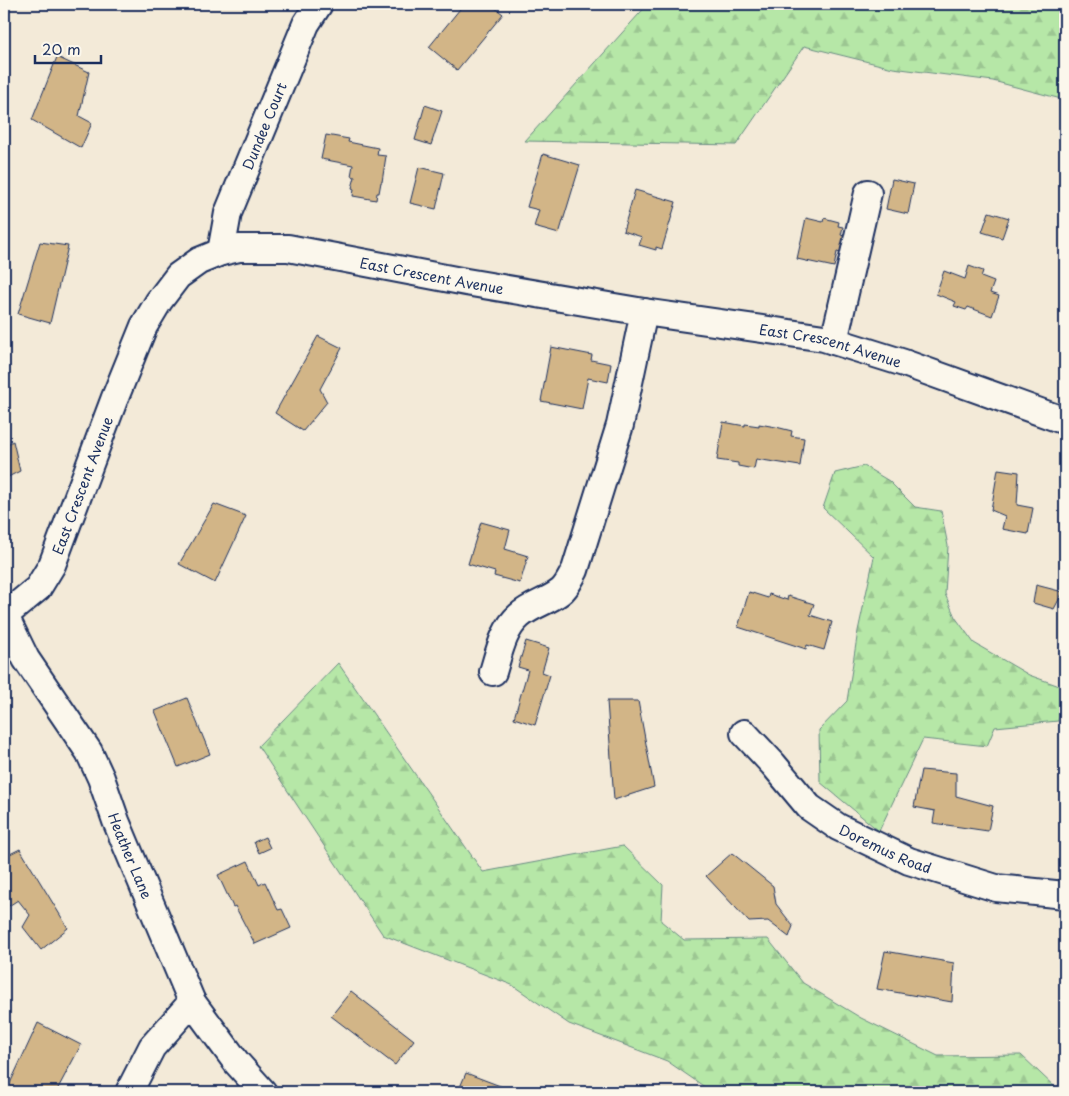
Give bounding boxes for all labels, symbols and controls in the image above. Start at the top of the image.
scale bar [35,32,101,64]
text: 20 m [42,37,81,60]
street label: Dundee Court [237,79,292,173]
street label: East Crescent Avenue [358,251,506,299]
street label: East Crescent Avenue [758,318,905,372]
street label: East Crescent Avenue [46,413,118,557]
street label: Heather Lane [103,810,158,902]
street label: Doremus Road [836,819,934,878]

